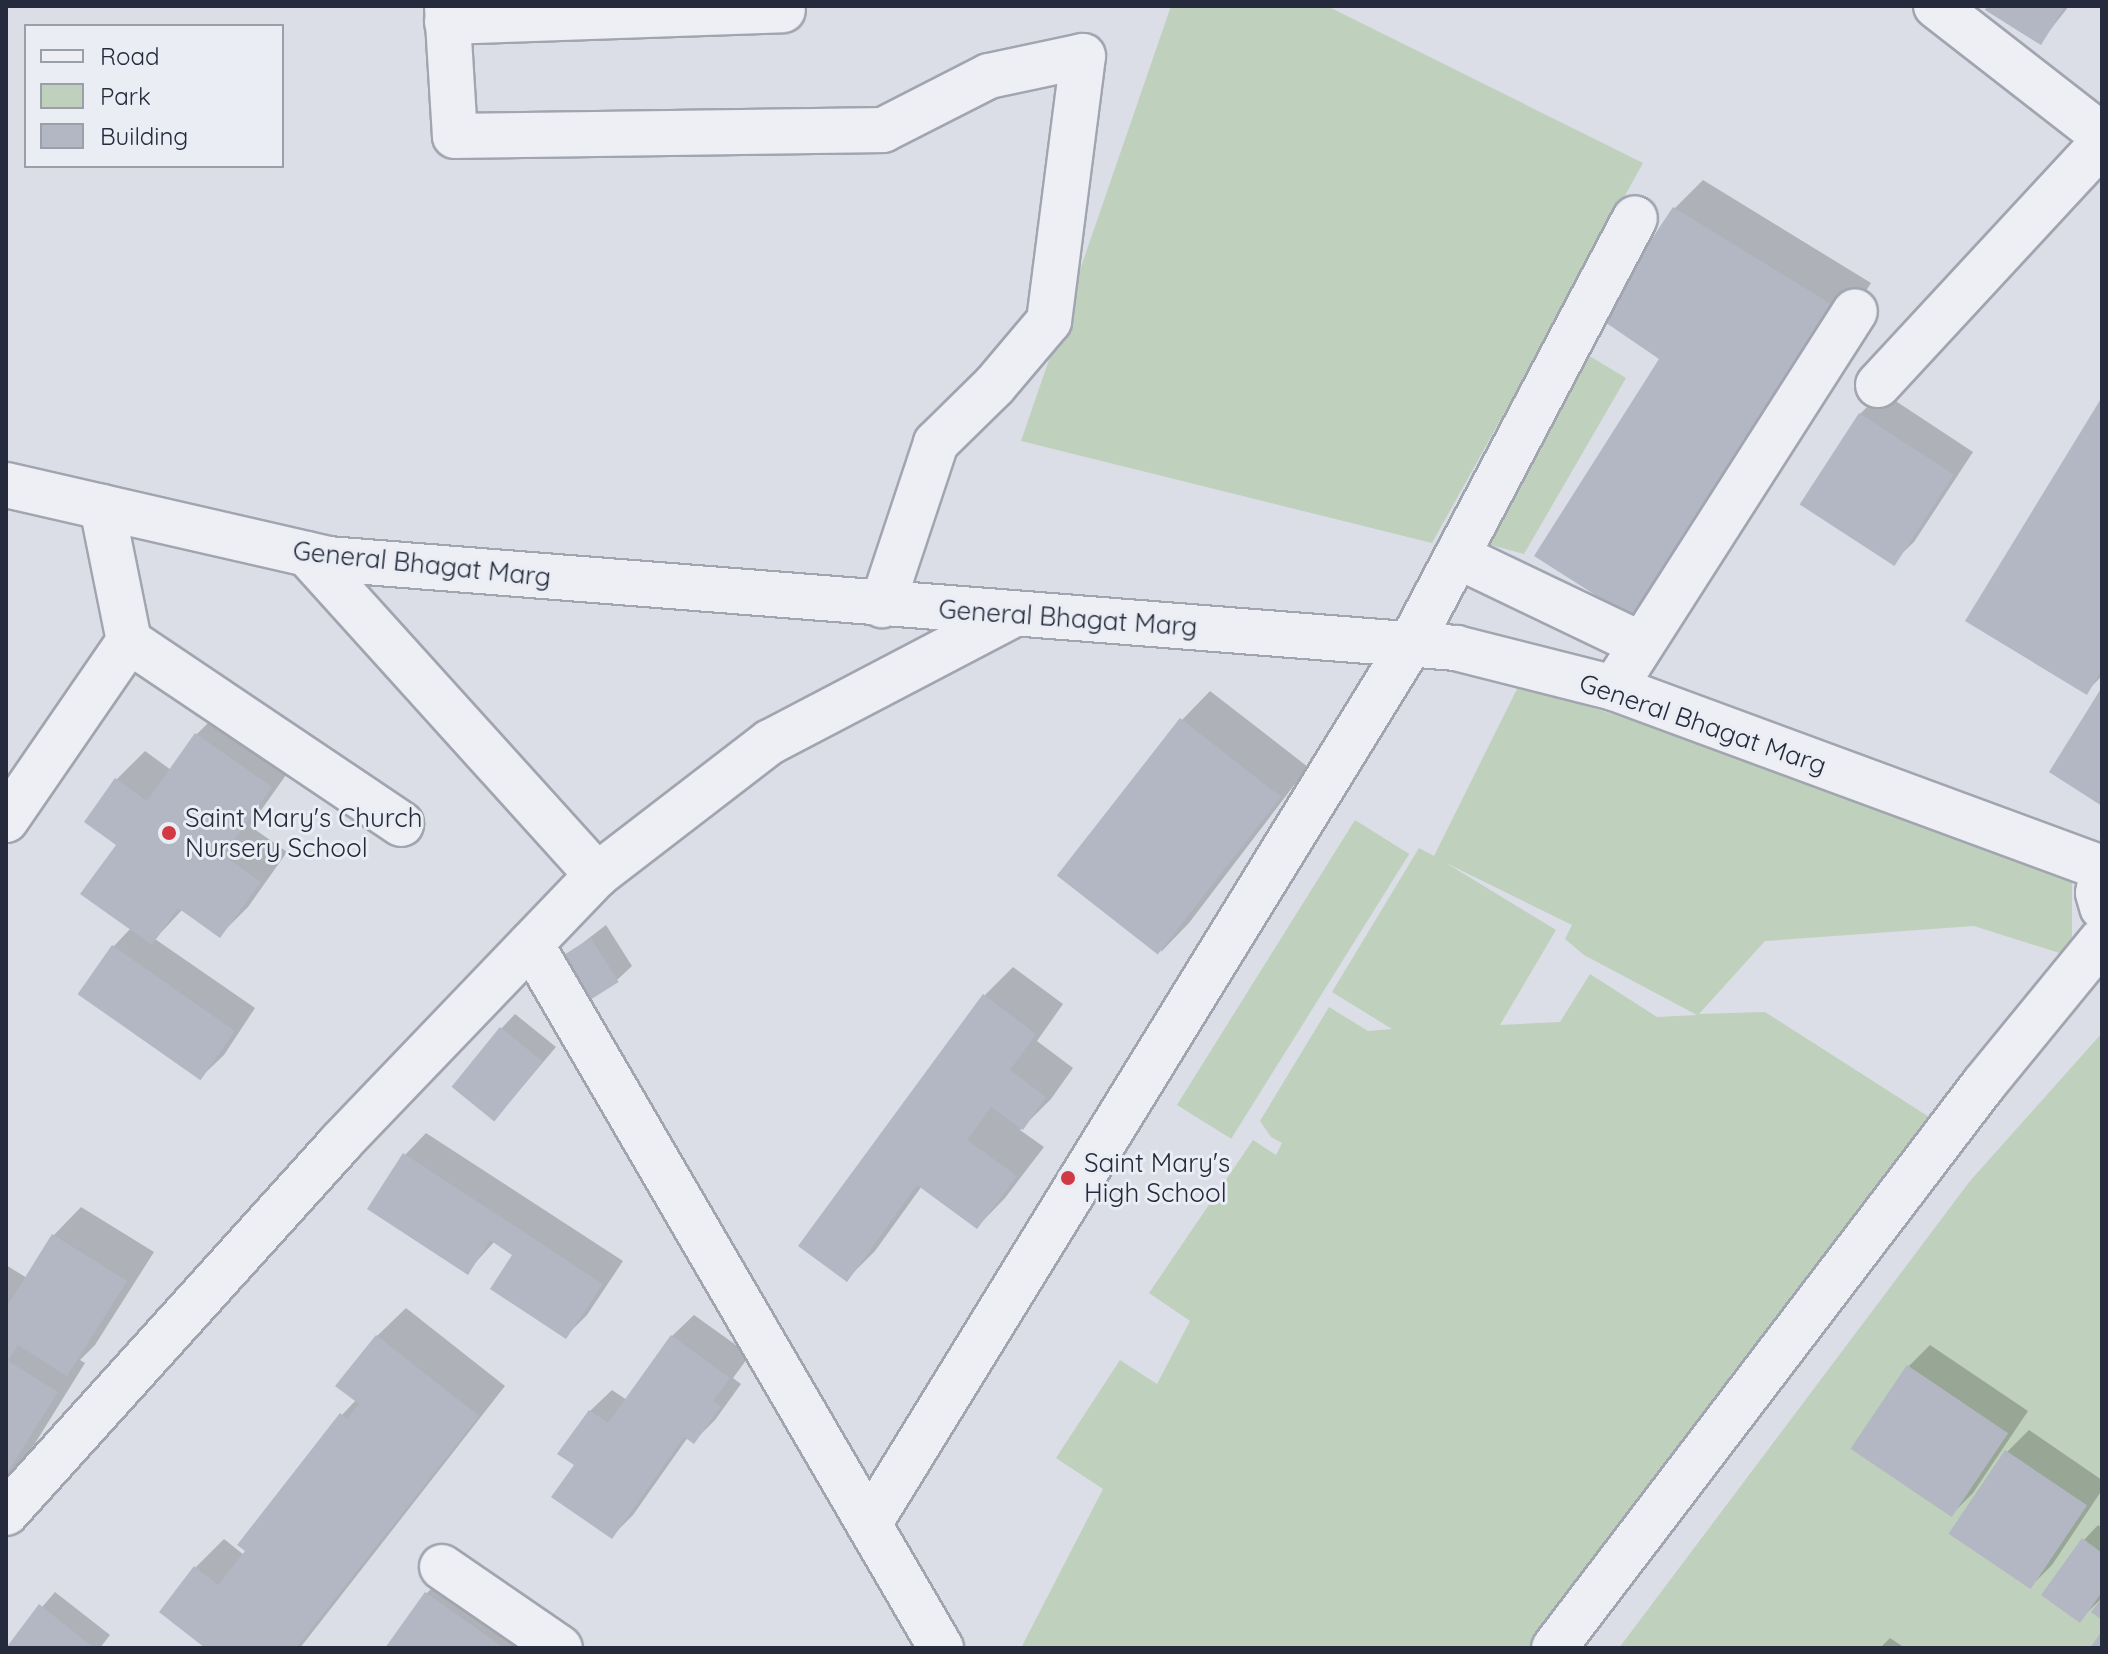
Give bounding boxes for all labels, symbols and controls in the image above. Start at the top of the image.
legend [24,24,284,168]
text: Road [100,41,160,71]
text: Park [100,81,151,111]
text: Building [100,121,188,151]
street label: General Bhagat Marg [291,535,553,593]
street label: General Bhagat Marg [938,593,1198,643]
street label: General Bhagat Marg [1575,667,1831,781]
place label: Saint Mary's Church Nursery School [185,802,422,864]
marker: Saint Mary's Church Nursery School [160,824,178,842]
place label: Saint Mary's High School [1084,1147,1230,1208]
marker: Saint Mary's High School [1059,1169,1077,1187]

